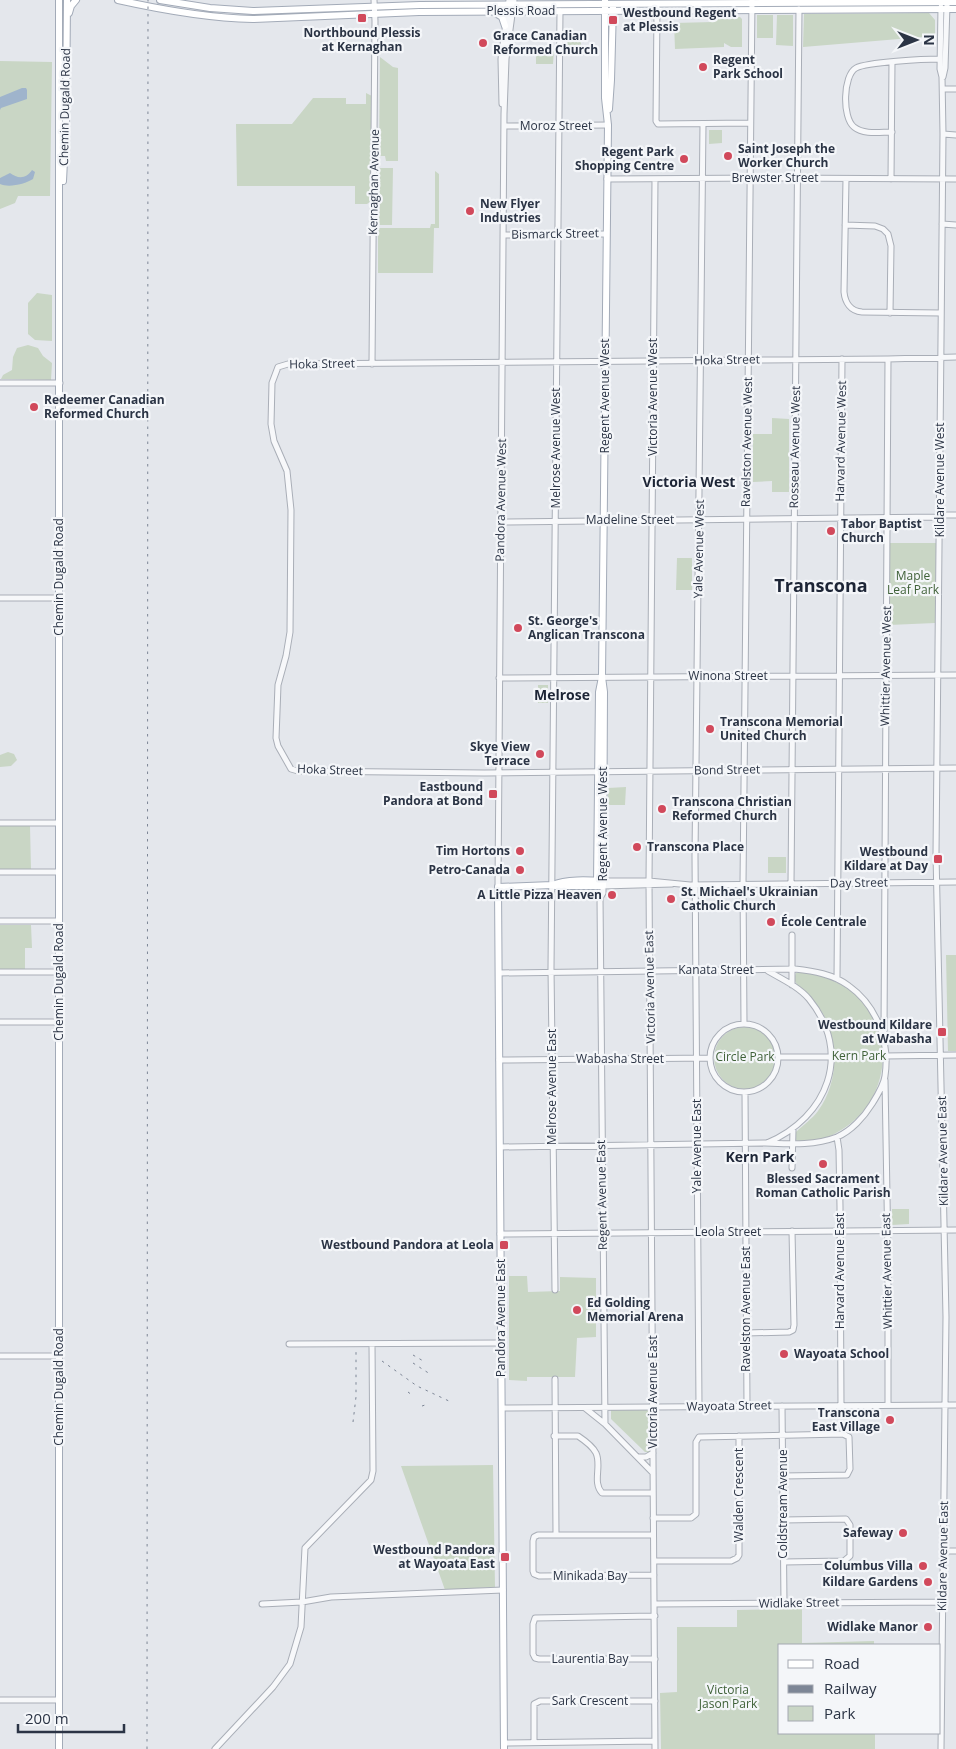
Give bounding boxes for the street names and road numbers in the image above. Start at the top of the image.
street label: Plessis Road [487,2,555,19]
street label: Chemin Dugald Road [55,48,74,166]
street label: Moroz Street [520,117,592,134]
street label: Kernaghan Avenue [364,129,383,235]
street label: Brewster Street [732,169,818,186]
street label: Bismarck Street [511,224,599,243]
street label: Victoria Avenue West [644,338,661,456]
street label: Regent Avenue West [596,339,613,453]
street label: Hoka Street [694,350,760,369]
street label: Hoka Street [289,354,355,373]
street label: Ravelston Avenue West [737,377,756,507]
street label: Harvard Avenue West [831,380,850,502]
street label: Rosseau Avenue West [785,386,804,508]
street label: Melrose Avenue West [547,388,564,508]
street label: Kildare Avenue West [931,423,948,537]
street label: Pandora Avenue West [491,438,510,562]
street label: Yale Avenue West [689,499,708,599]
street label: Madeline Street [586,511,674,528]
street label: Chemin Dugald Road [50,518,67,636]
street label: Whittier Avenue West [876,606,895,726]
street label: Winona Street [688,667,768,684]
street label: Hoka Street [297,760,363,779]
street label: Bond Street [694,760,760,779]
street label: Regent Avenue West [594,767,611,881]
street label: Day Street [830,873,888,892]
street label: Chemin Dugald Road [50,923,67,1041]
street label: Victoria Avenue East [640,930,659,1044]
street label: Kanata Street [678,961,754,978]
street label: Melrose Avenue East [543,1029,560,1145]
street label: Wabasha Street [576,1050,664,1067]
street label: Kildare Avenue East [933,1096,952,1206]
street label: Yale Avenue East [688,1099,705,1193]
street label: Regent Avenue East [592,1140,611,1250]
street label: Harvard Avenue East [831,1213,848,1329]
street label: Whittier Avenue East [877,1213,896,1329]
street label: Leola Street [695,1223,761,1240]
street label: Ravelston Avenue East [737,1246,754,1372]
street label: Pandora Avenue East [492,1259,509,1377]
street label: Chemin Dugald Road [50,1328,67,1446]
street label: Victoria Avenue East [644,1335,661,1449]
street label: Wayoata Street [686,1396,772,1415]
street label: Walden Crescent [730,1448,747,1542]
street label: Coldstream Avenue [774,1449,791,1559]
street label: Kildare Avenue East [933,1501,952,1611]
street label: Minikada Bay [553,1567,628,1584]
street label: Widlake Street [758,1593,840,1612]
street label: Laurentia Bay [552,1650,629,1667]
street label: Sark Crescent [552,1692,628,1709]

